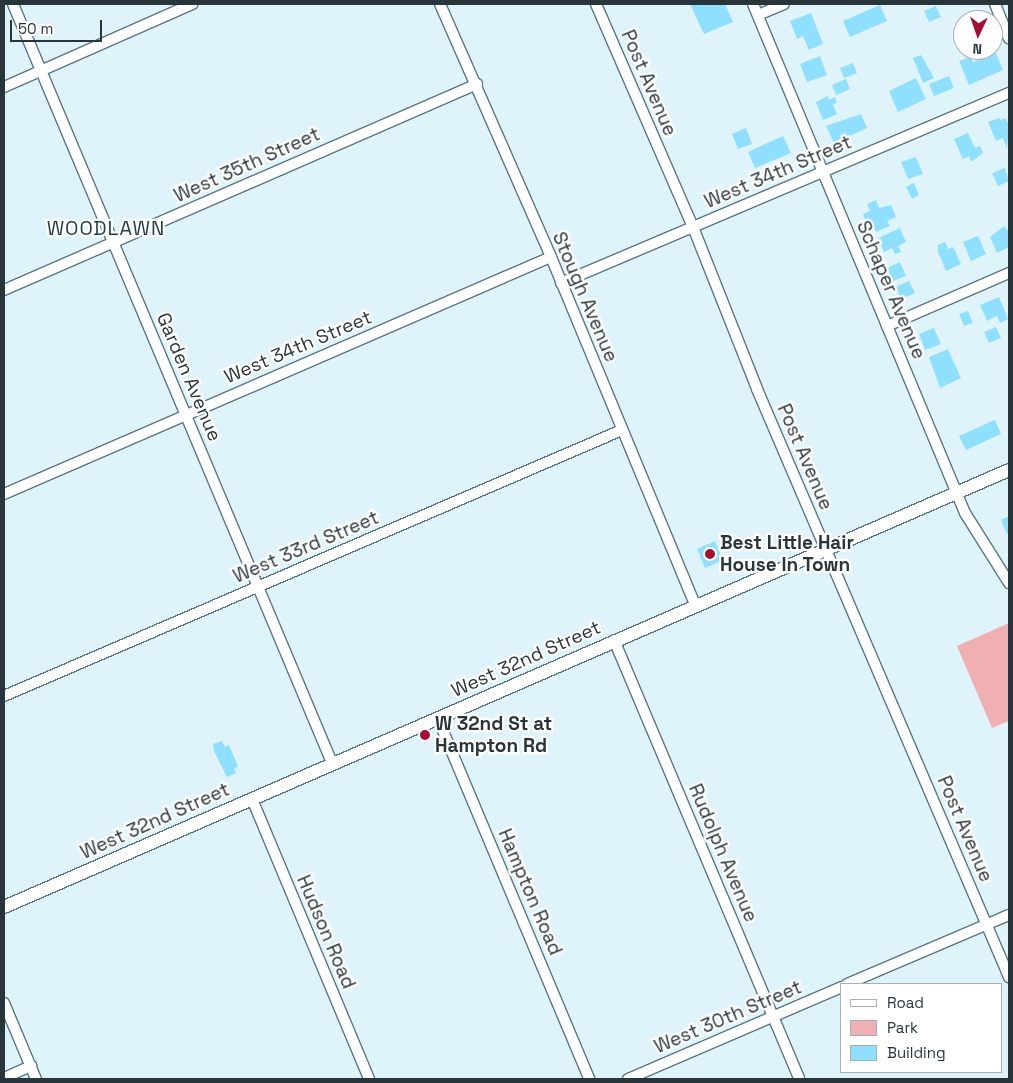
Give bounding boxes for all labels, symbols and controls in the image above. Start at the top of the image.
scale bar [12,10,105,42]
north arrow [953,10,1003,60]
text: 50 m [18,19,53,38]
street label: Post Avenue [616,26,682,140]
text: N [972,40,982,58]
street label: West 35th Street [171,123,323,207]
street label: West 34th Street [701,131,855,213]
district label: WOODLAWN [46,216,166,240]
street label: Schaper Avenue [852,217,930,363]
street label: Stough Avenue [547,228,623,366]
street label: West 34th Street [221,306,375,388]
street label: Garden Avenue [152,309,226,445]
street label: Post Avenue [772,400,838,514]
street label: West 33rd Street [230,506,382,588]
place label: Best Little Hair House In Town [720,532,854,576]
marker: Best Little Hair House In Town [704,548,716,560]
street label: West 32nd Street [448,616,604,702]
place label: W 32nd St at Hampton Rd [435,713,552,757]
marker: W 32nd St at Hampton Rd [419,729,431,741]
street label: Post Avenue [932,772,998,886]
street label: West 32nd Street [77,778,233,864]
street label: Rudolph Avenue [684,780,762,926]
street label: Hampton Road [493,825,567,959]
street label: Hudson Road [292,872,360,992]
street label: West 30th Street [651,976,805,1058]
legend [840,983,1003,1073]
text: Road [887,993,924,1012]
text: Park [887,1018,918,1037]
text: Building [887,1043,946,1062]

